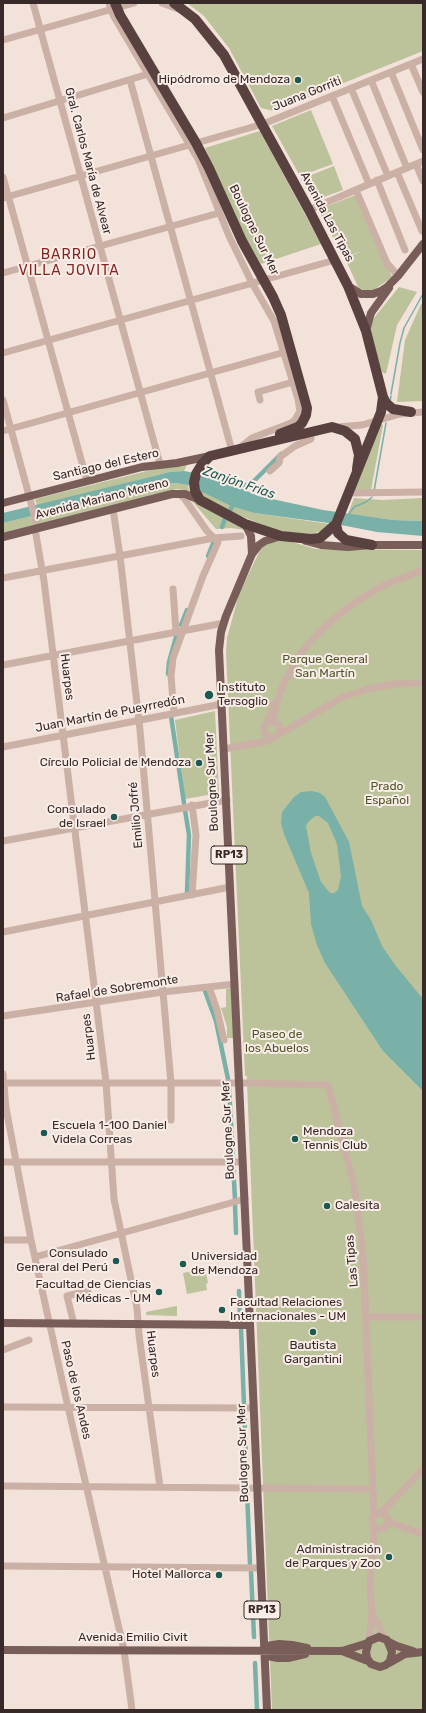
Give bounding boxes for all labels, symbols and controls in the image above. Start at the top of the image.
place label: Hipódromo de Mendoza [159,73,290,87]
street label: Juana Gorriti [270,74,344,114]
marker: Hipódromo de Mendoza [293,75,303,85]
street label: Gral. Carlos María de Alvear [61,86,115,236]
street label: Avenida Las Tipas [297,170,357,264]
street label: Boulogne Sur Mer [226,182,282,278]
district label: BARRIO VILLA JOVITA [18,247,120,280]
street label: Santiago del Estero [52,446,160,484]
water label: Zanjón Frías [201,463,277,503]
street label: Avenida Mariano Moreno [34,475,170,523]
street label: Huarpes [57,653,77,701]
park label: Parque General San Martín [282,653,368,681]
place label: Instituto Tersoglio [218,681,268,709]
marker: Instituto Tersoglio [203,689,215,701]
street label: Juan Martín de Pueyrredón [34,692,186,736]
street label: Boulogne Sur Mer [202,732,222,832]
place label: Círculo Policial de Mendoza [40,756,191,770]
marker: Círculo Policial de Mendoza [194,758,204,768]
park label: Prado Español [365,780,409,808]
street label: Emilio Jofré [126,781,146,849]
place label: Consulado de Israel [47,803,106,831]
marker: Consulado de Israel [109,812,119,822]
road number: RP13 [211,846,247,864]
street label: Rafael de Sobremonte [55,972,179,1006]
street label: Huarpes [79,1013,99,1061]
park label: Paseo de los Abuelos [245,1028,309,1056]
street label: Boulogne Sur Mer [218,1080,238,1180]
place label: Escuela 1-100 Daniel Videla Correas [52,1119,167,1147]
place label: Mendoza Tennis Club [303,1125,367,1153]
marker: Escuela 1-100 Daniel Videla Correas [39,1128,49,1138]
marker: Mendoza Tennis Club [290,1134,300,1144]
place label: Calesita [335,1199,380,1213]
marker: Calesita [322,1201,332,1211]
street label: Las Tipas [343,1234,361,1288]
place label: Consulado General del Perú [16,1247,108,1275]
place label: Universidad de Mendoza [191,1250,258,1278]
marker: Consulado General del Perú [111,1256,121,1266]
marker: Universidad de Mendoza [178,1259,188,1269]
place label: Facultad de Ciencias Médicas - UM [36,1278,151,1306]
marker: Facultad de Ciencias Médicas - UM [154,1287,164,1297]
place label: Facultad Relaciones Internacionales - UM [230,1296,346,1324]
marker: Facultad Relaciones Internacionales - UM [217,1305,227,1315]
marker: Bautista Gargantini [308,1327,318,1337]
street label: Huarpes [143,1330,163,1378]
street label: Paso de los Andes [58,1339,94,1441]
place label: Bautista Gargantini [284,1339,342,1367]
street label: Boulogne Sur Mer [234,1403,252,1503]
place label: Administración de Parques y Zoo [285,1543,381,1571]
marker: Administración de Parques y Zoo [384,1552,394,1562]
place label: Hotel Mallorca [132,1568,211,1582]
marker: Hotel Mallorca [214,1570,224,1580]
road number: RP13 [244,1601,280,1619]
street label: Avenida Emilio Civit [78,1631,188,1645]

